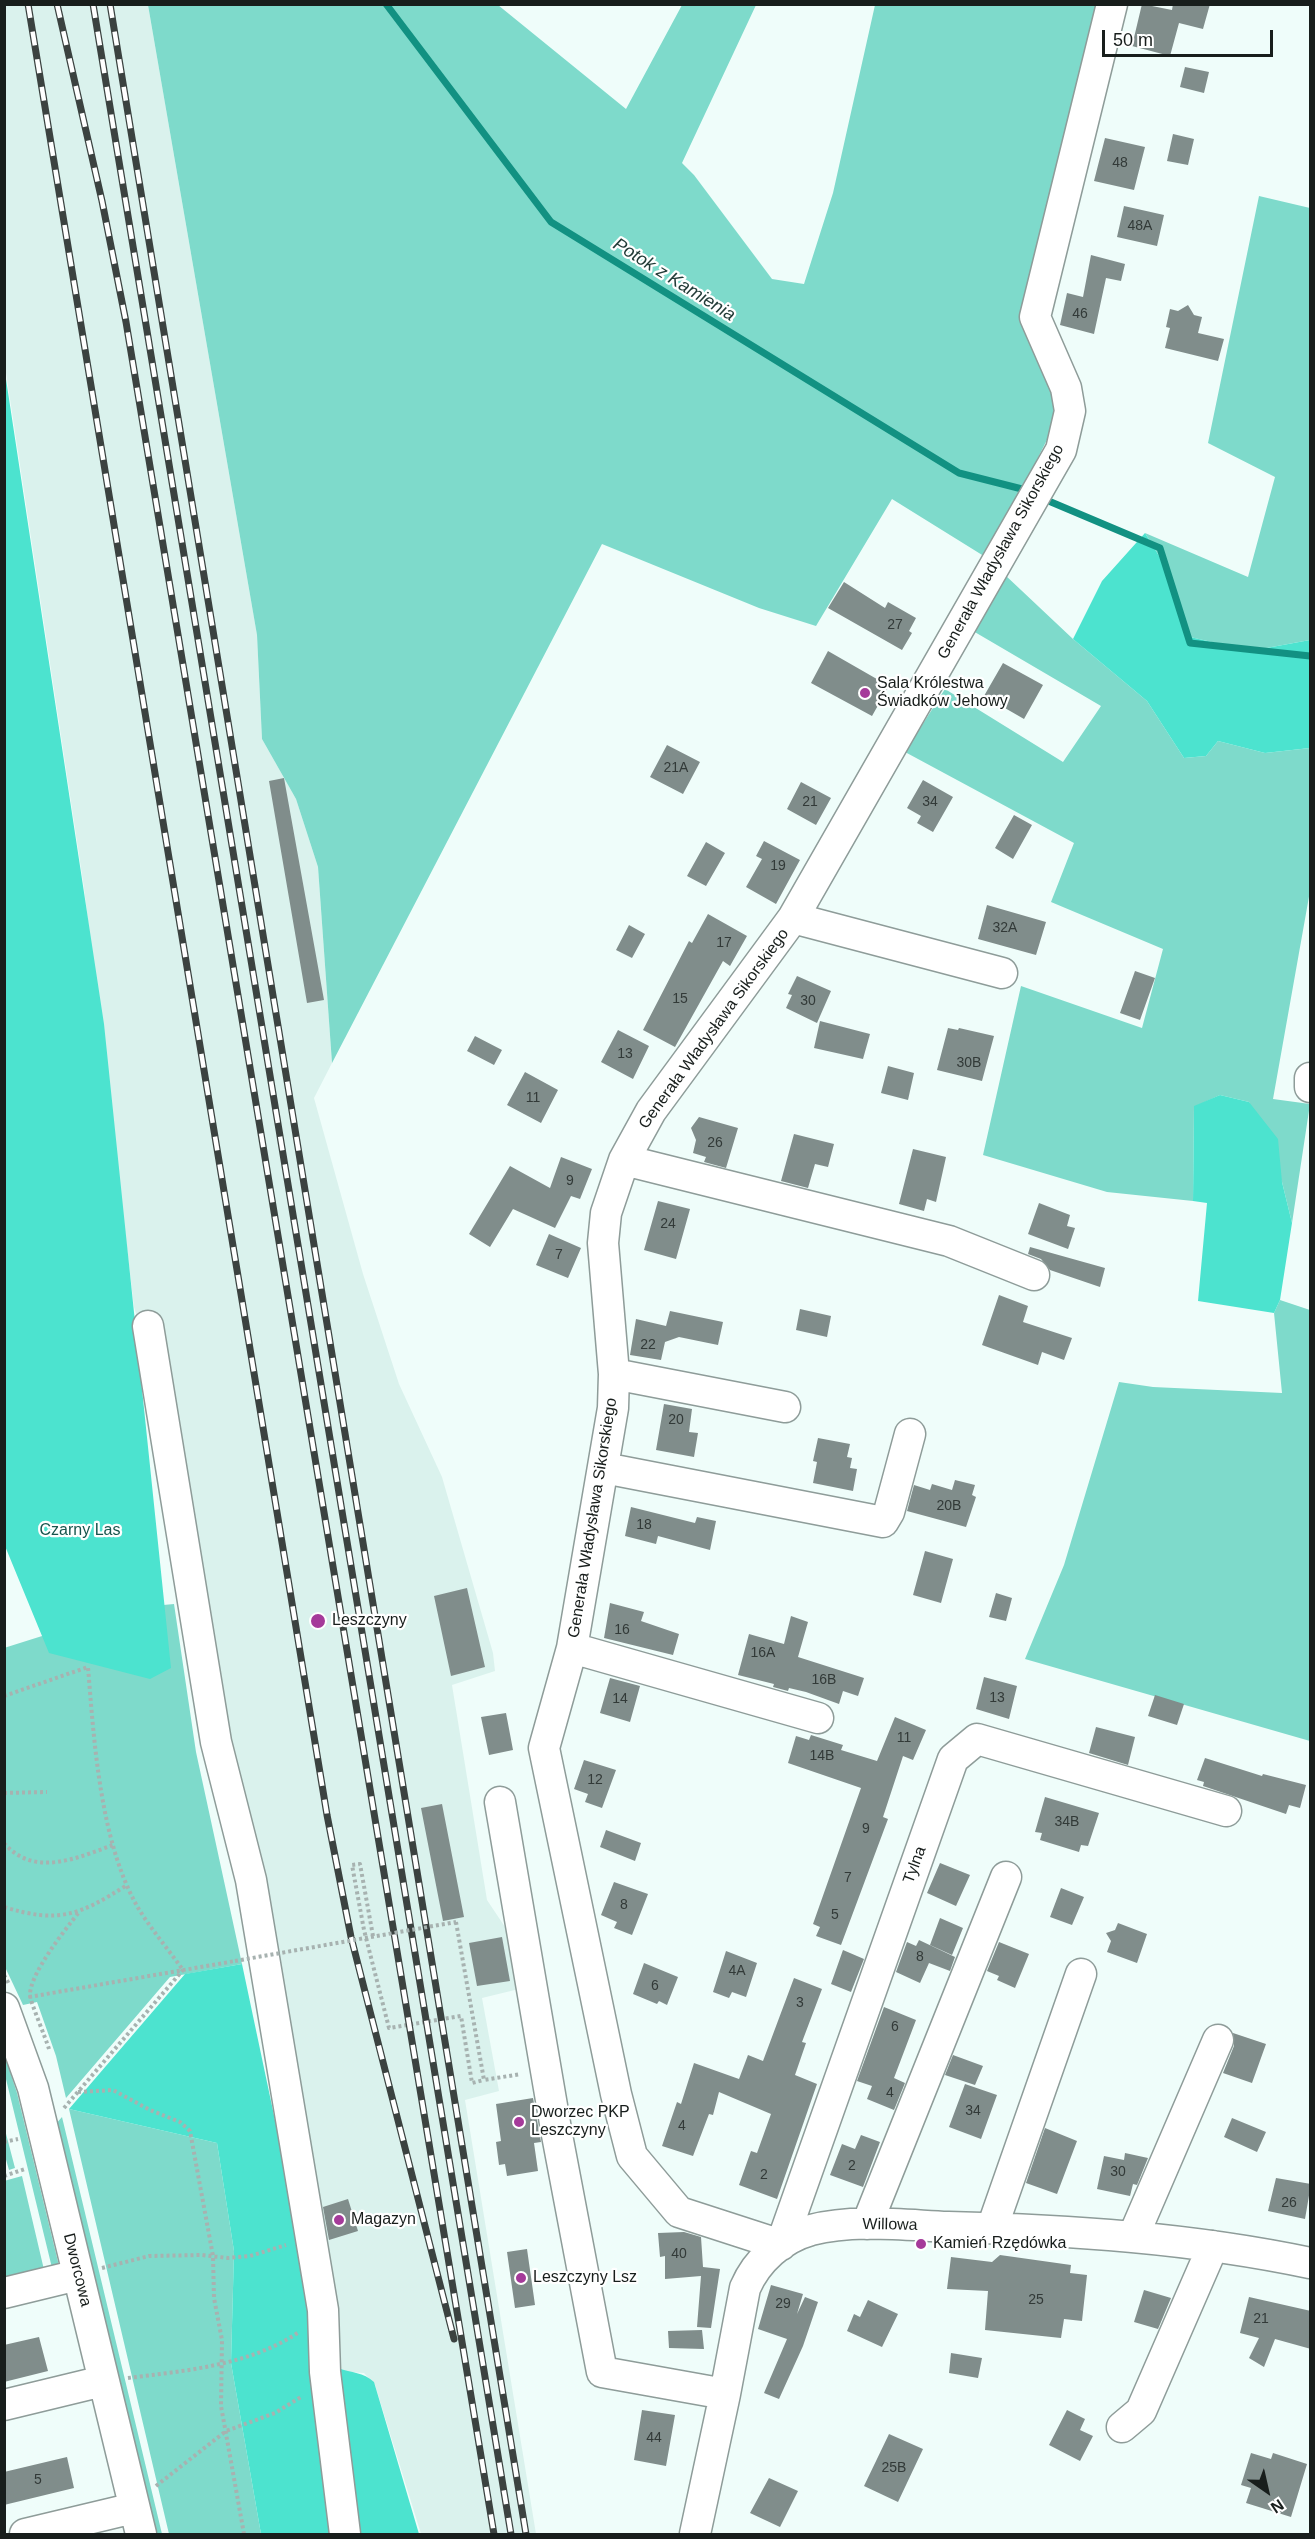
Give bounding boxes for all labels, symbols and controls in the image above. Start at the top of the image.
scale bar [1105,18,1276,56]
text: 50 m [1113,30,1153,50]
house number: 48 [1112,155,1128,171]
house number: 48A [1128,218,1152,234]
water label: Potok z Kamienia [609,234,739,326]
house number: 46 [1072,306,1088,322]
street label: Generała Władysława Sikorskiego [934,441,1068,663]
house number: 27 [887,617,903,633]
place label: Sala Królestwa Świadków Jehowy [877,674,1008,712]
marker: Sala Królestwa Świadków Jehowy [858,686,872,700]
house number: 21A [664,760,688,776]
house number: 21 [802,794,818,810]
house number: 34 [922,794,938,810]
house number: 19 [770,858,786,874]
house number: 32A [993,920,1017,936]
street label: Generała Władysława Sikorskiego [635,925,793,1133]
house number: 17 [716,935,732,951]
house number: 15 [672,991,688,1007]
house number: 30 [800,993,816,1009]
house number: 13 [617,1046,633,1062]
house number: 30B [957,1055,981,1071]
house number: 11 [526,1090,540,1106]
house number: 26 [707,1135,723,1151]
house number: 9 [566,1173,574,1189]
house number: 24 [660,1216,676,1232]
house number: 7 [555,1247,563,1263]
house number: 22 [640,1337,656,1353]
street label: Generała Władysława Sikorskiego [565,1397,621,1639]
house number: 20 [668,1412,684,1428]
house number: 20B [937,1498,961,1514]
house number: 18 [636,1517,652,1533]
park label: Czarny Las [40,1521,120,1541]
place label: Leszczyny [332,1611,407,1631]
marker: Leszczyny [309,1612,327,1630]
house number: 16 [614,1622,630,1638]
house number: 16A [751,1645,775,1661]
house number: 16B [812,1672,836,1688]
house number: 13 [989,1690,1005,1706]
house number: 14 [612,1691,628,1707]
house number: 11 [897,1730,911,1746]
house number: 14B [810,1748,834,1764]
house number: 12 [587,1772,603,1788]
house number: 34B [1055,1814,1079,1830]
house number: 9 [862,1821,870,1837]
street label: Tylna [899,1844,931,1886]
house number: 7 [844,1870,852,1886]
house number: 8 [620,1897,628,1913]
house number: 5 [831,1907,839,1923]
house number: 8 [916,1949,924,1965]
house number: 4A [728,1963,746,1979]
house number: 6 [651,1978,659,1994]
house number: 3 [796,1995,804,2011]
house number: 6 [891,2019,899,2035]
house number: 4 [886,2085,894,2101]
place label: Dworzec PKP Leszczyny [531,2103,630,2141]
house number: 34 [965,2103,981,2119]
marker: Dworzec PKP Leszczyny [512,2115,526,2129]
house number: 4 [678,2118,686,2134]
house number: 2 [848,2158,856,2174]
house number: 30 [1110,2164,1126,2180]
house number: 2 [760,2167,768,2183]
house number: 26 [1281,2195,1297,2211]
place label: Magazyn [351,2210,416,2230]
marker: Magazyn [332,2213,346,2227]
street label: Willowa [862,2215,918,2235]
street label: Dworcowa [59,2231,95,2309]
place label: Kamień Rzędówka [933,2234,1066,2254]
marker: Kamień Rzędówka [914,2237,928,2251]
house number: 40 [671,2246,687,2262]
place label: Leszczyny Lsz [533,2268,637,2288]
marker: Leszczyny Lsz [514,2271,528,2285]
house number: 25 [1028,2292,1044,2308]
house number: 29 [775,2296,791,2312]
house number: 21 [1253,2311,1269,2327]
house number: 44 [646,2430,662,2446]
house number: 25B [882,2460,906,2476]
north arrow [1237,2461,1297,2521]
house number: 5 [34,2472,42,2488]
text: N [1268,2496,1287,2517]

